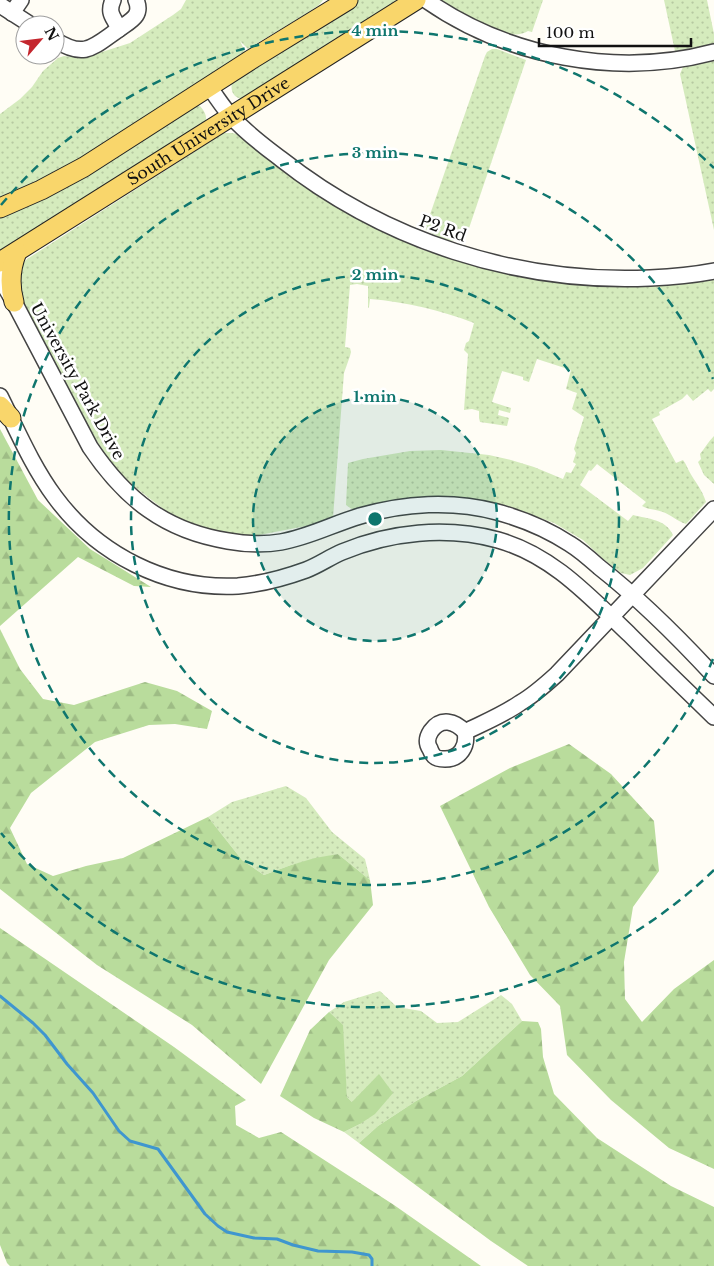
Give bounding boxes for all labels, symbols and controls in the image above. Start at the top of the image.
north arrow [15,15,65,65]
scale bar [539,15,692,47]
text: 4 min [352,21,399,40]
text: 100 m [546,23,595,42]
text: N [40,24,63,44]
street label: South University Drive [123,72,293,189]
text: 3 min [352,143,398,162]
street label: P2 Rd [417,210,469,246]
text: 2 min [352,265,398,284]
street label: University Park Drive [27,299,129,463]
text: 1 min [353,387,397,406]
centre of rings [366,510,384,528]

